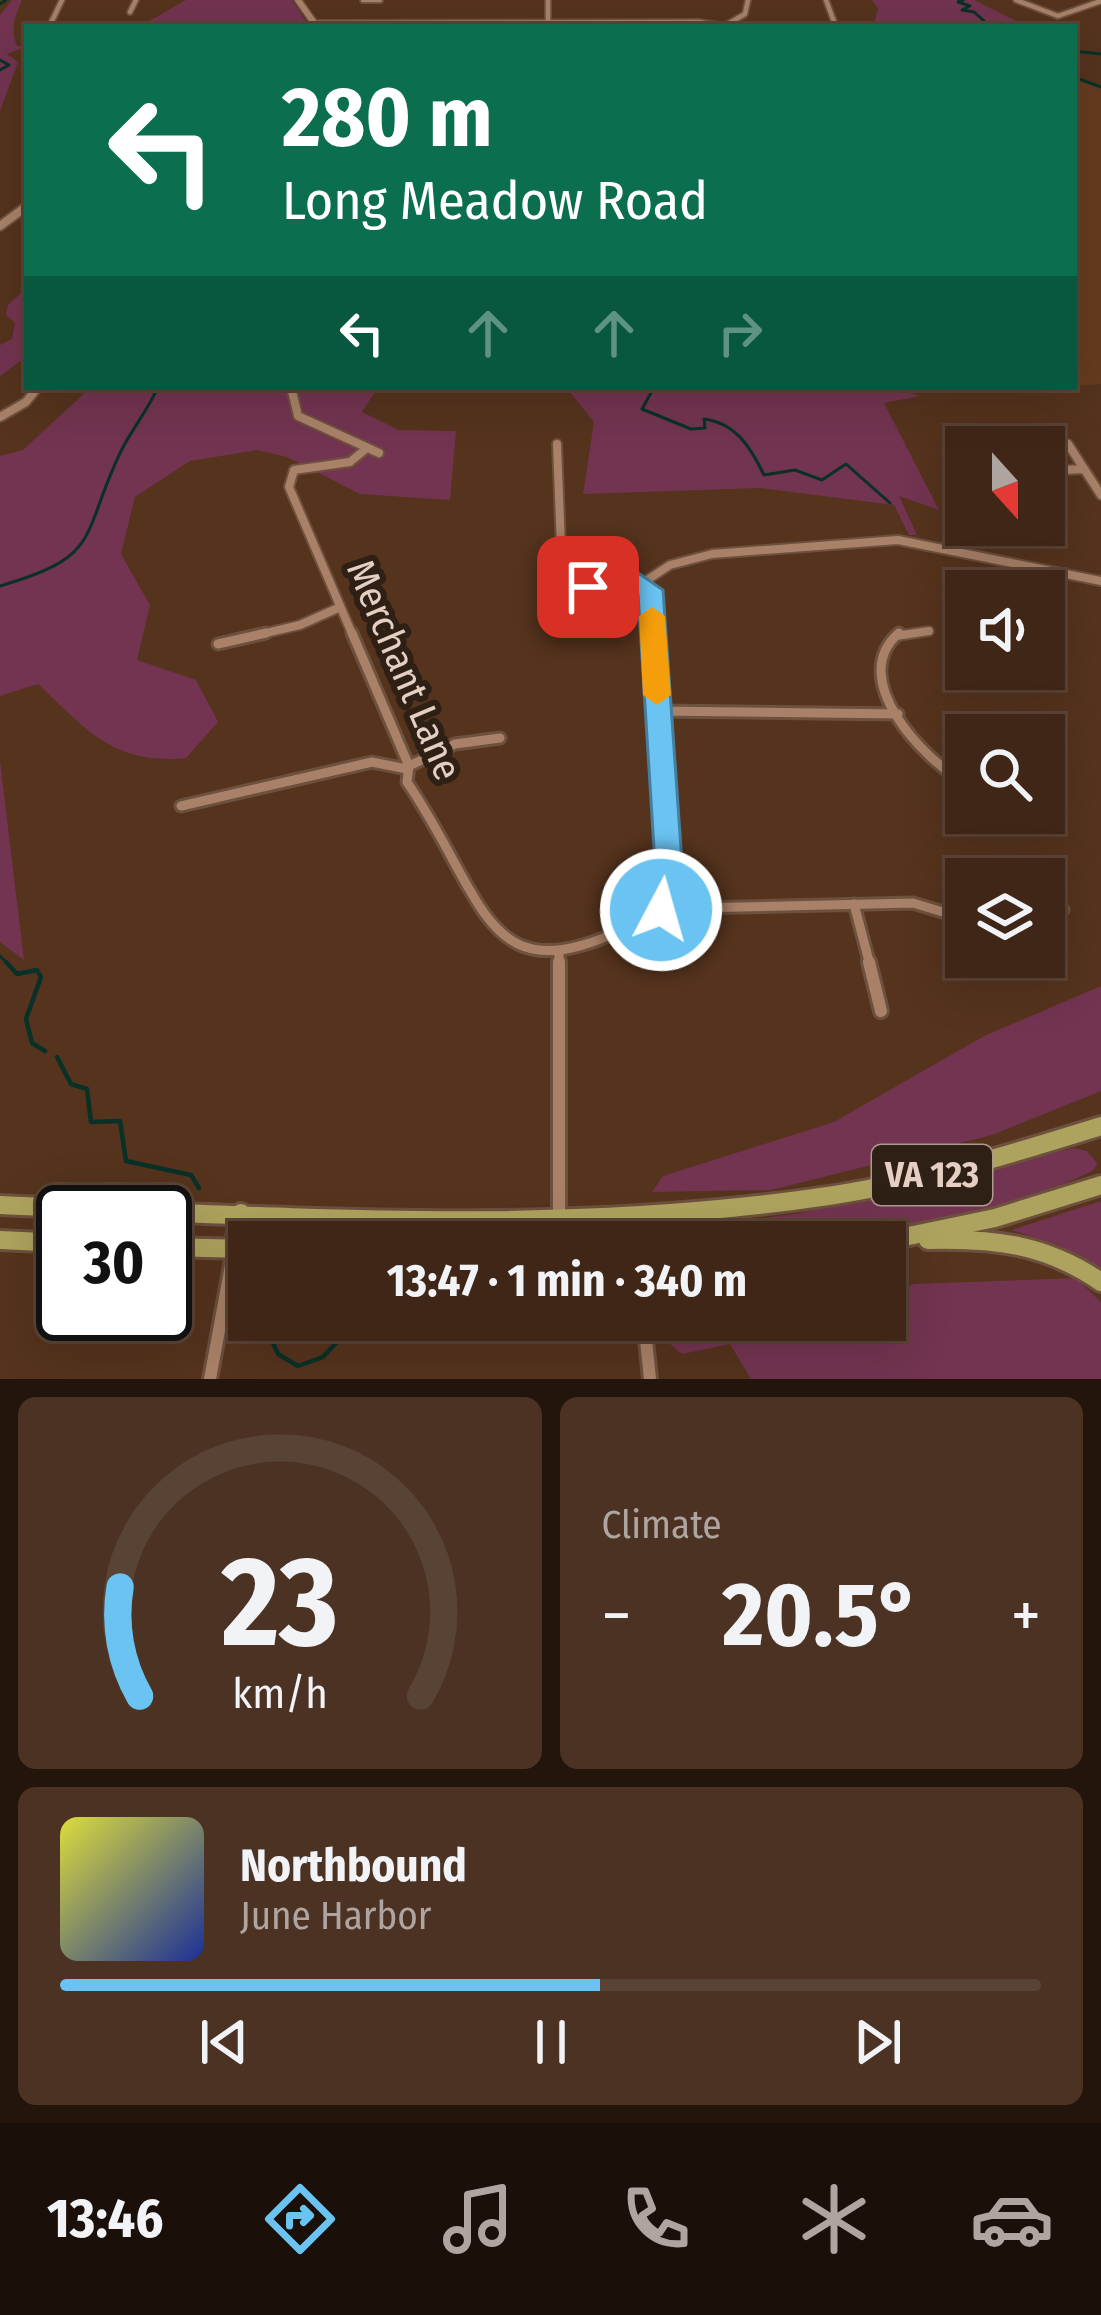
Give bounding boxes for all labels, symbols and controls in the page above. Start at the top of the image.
text: 280 m [282,67,493,168]
icon: left [84,72,240,228]
text: Long Meadow Road [282,169,708,233]
icon: left [329,300,395,366]
icon: ahead [455,300,521,366]
icon: ahead [581,300,647,366]
icon: right [707,300,773,366]
north arrow [945,426,1065,546]
map controls [945,426,1065,978]
pin [537,536,639,638]
street label: Merchant Lane [337,553,471,787]
icon: arrive [555,554,621,620]
button: sound [945,570,1065,690]
button: search [945,714,1065,834]
position arrow [598,847,724,973]
button: layers [945,858,1065,978]
road number: VA 123 [872,1145,992,1205]
speed limit sign: 30 [36,1185,192,1341]
text: 13:47 · 1 min · 340 m [387,1254,747,1308]
text: Climate [602,1502,722,1548]
text: 23 [220,1528,338,1678]
text: 20.5° [722,1561,920,1669]
text: − [602,1576,631,1655]
text: + [1011,1576,1041,1655]
text: km/h [232,1668,328,1719]
text: Northbound [240,1839,467,1893]
text: June Harbor [240,1893,431,1939]
icon: previous [191,2009,257,2075]
icon: pause [518,2009,584,2075]
icon: next [845,2009,911,2075]
icon: directions [258,2177,342,2261]
icon: music [436,2177,520,2261]
icon: phone [614,2177,698,2261]
icon: climate [792,2177,876,2261]
icon: car [970,2177,1054,2261]
text: 13:46 [47,2187,164,2251]

